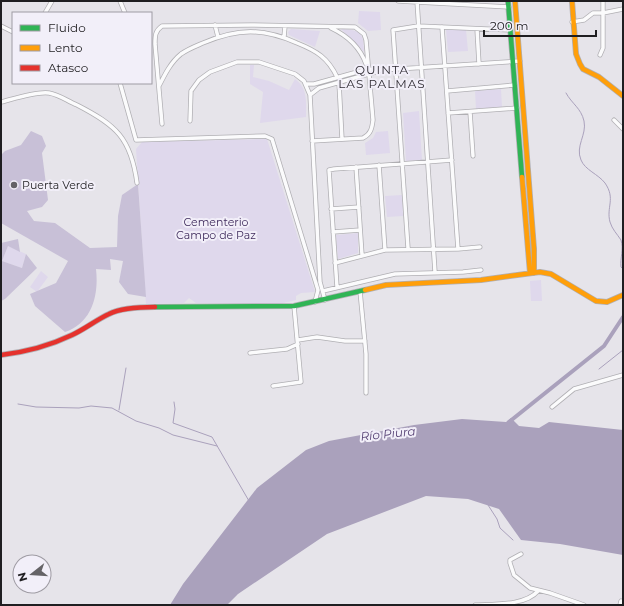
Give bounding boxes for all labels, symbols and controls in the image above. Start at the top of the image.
legend [12,12,152,84]
scale bar [484,12,596,38]
text: 200 m [490,18,529,33]
text: Fluido [48,20,86,35]
text: Lento [48,40,83,55]
text: Atasco [48,60,88,75]
district label: QUINTA LAS PALMAS [338,62,426,91]
place label: Puerta Verde [22,178,95,192]
marker: Puerta Verde [9,180,19,190]
park label: Cementerio Campo de Paz [176,215,256,242]
water label: Río Piura [360,423,416,444]
north arrow [12,554,52,594]
text: N [14,571,30,583]

